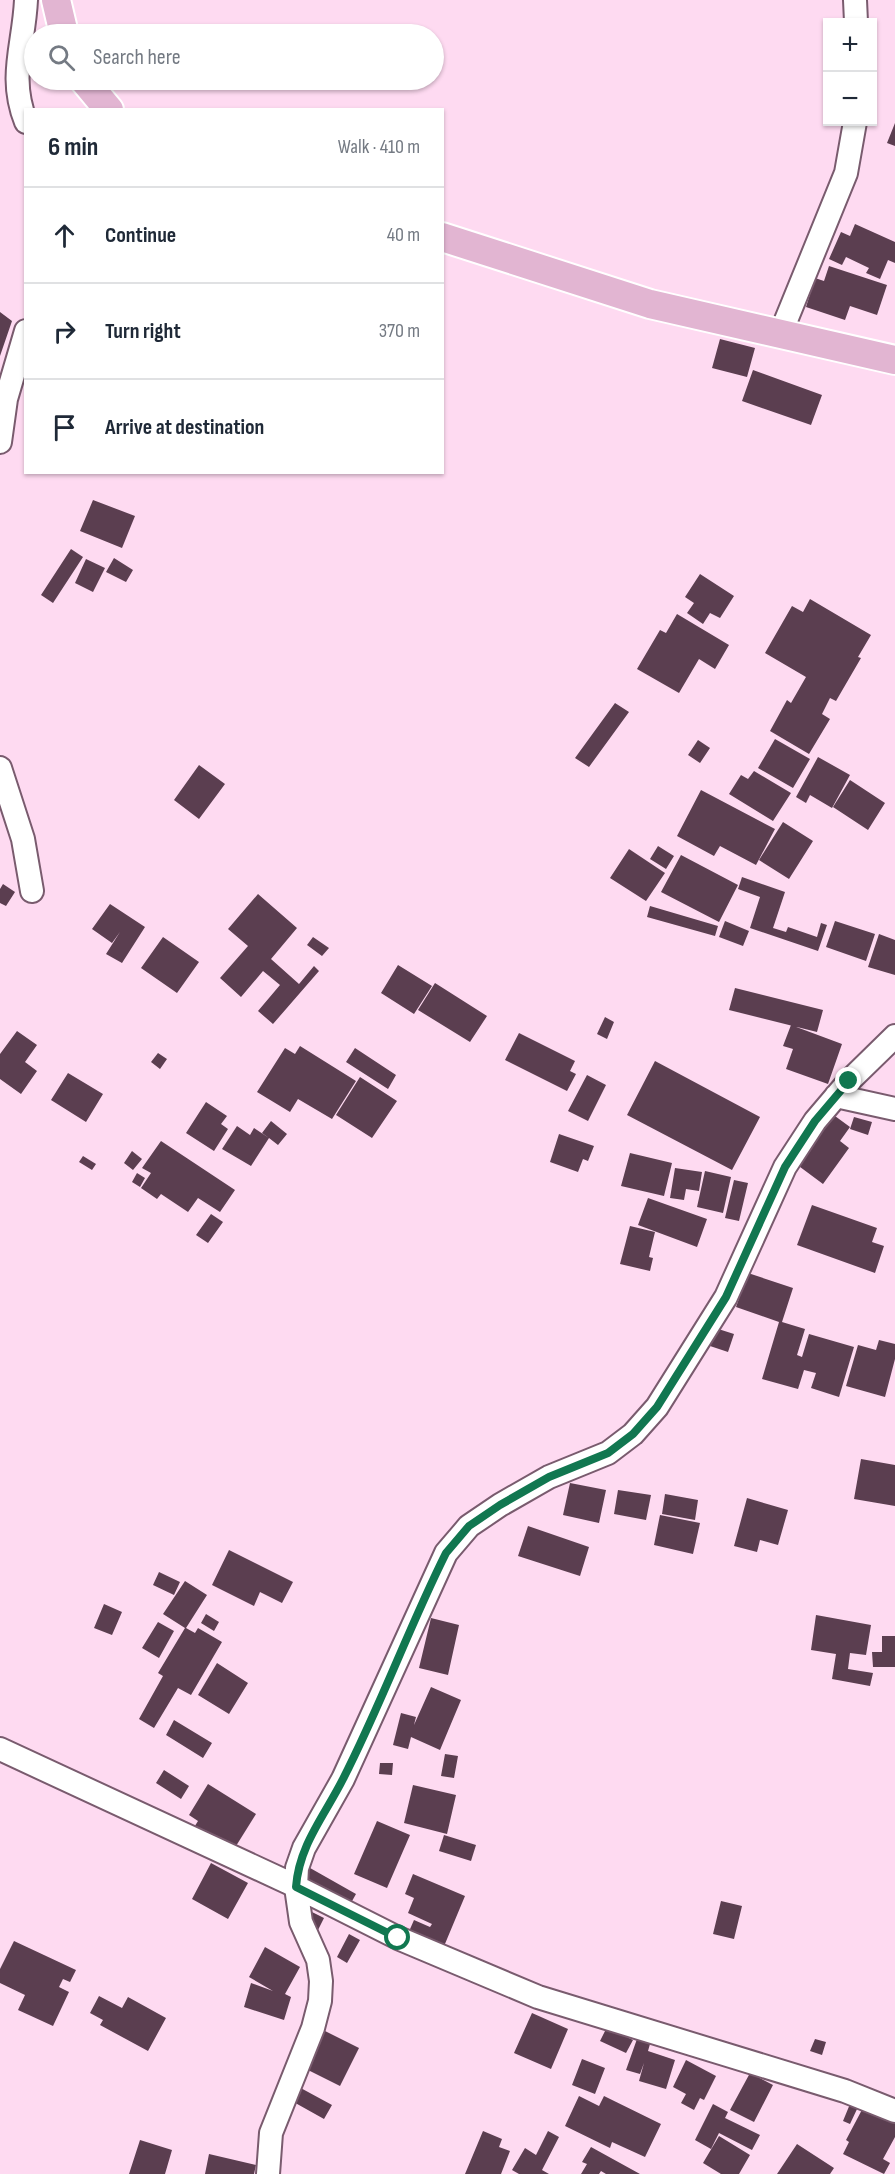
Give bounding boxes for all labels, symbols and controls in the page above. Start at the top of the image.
map controls [823,18,877,126]
button: + [823,18,877,72]
search box [24,24,444,90]
icon: search [45,41,78,74]
text: Search here [93,44,180,71]
button: − [823,72,877,126]
text: 6 min [48,132,98,163]
text: Walk · 410 m [338,135,420,159]
icon: ahead [48,219,81,252]
text: Continue [105,222,176,249]
text: 40 m [387,223,420,247]
icon: right [48,315,81,348]
text: Turn right [105,318,181,345]
text: 370 m [379,319,420,343]
icon: arrive [48,411,81,444]
text: Arrive at destination [105,414,264,441]
route end [835,1067,861,1093]
route start [384,1924,410,1950]

